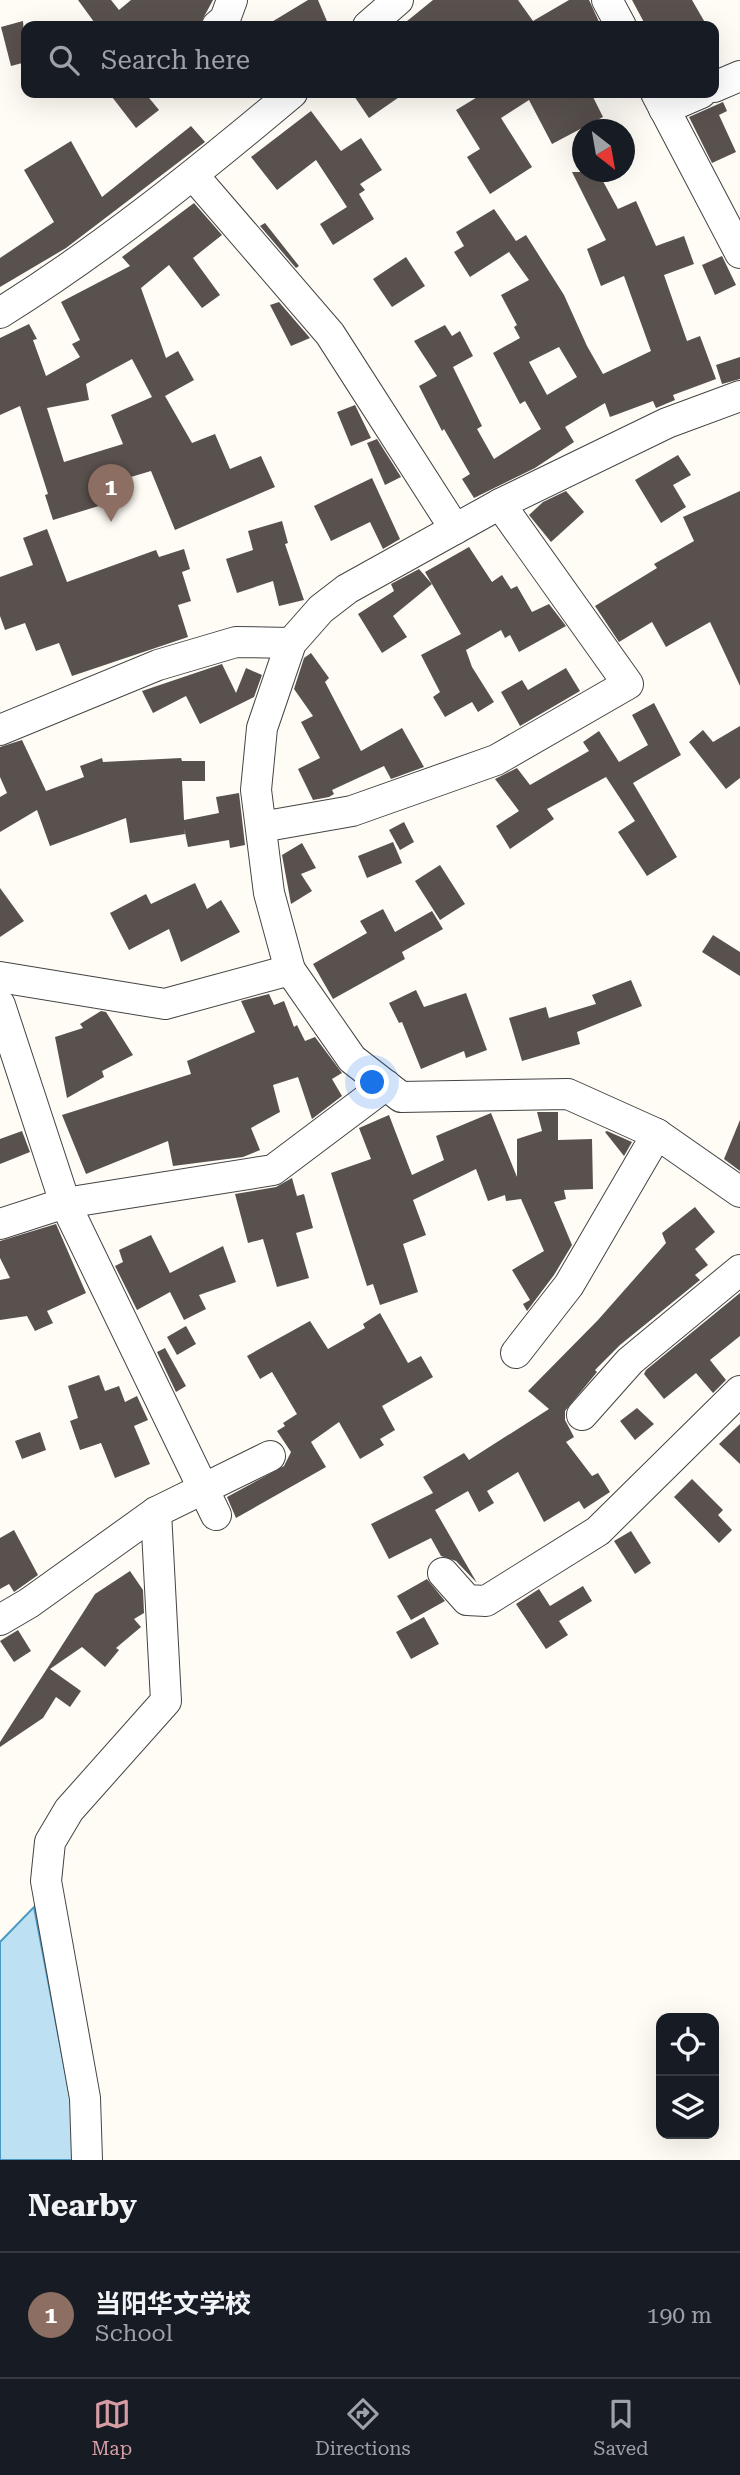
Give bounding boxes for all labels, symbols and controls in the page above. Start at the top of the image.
search box [21,21,719,98]
icon: search [45,41,83,79]
text: Search here [101,45,250,75]
north arrow [572,119,635,182]
pin: 1 [88,464,134,522]
your location [355,1065,389,1099]
map controls [656,2013,719,2139]
button: locate [656,2013,719,2076]
button: layers [656,2076,719,2139]
text: Nearby [28,2188,137,2223]
text: 当阳华文学校 [95,2289,251,2319]
text: 1 [45,2302,57,2329]
text: 190 m [647,2302,712,2329]
text: School [95,2320,173,2347]
tab: Map [91,2395,132,2460]
tab: Directions [315,2395,411,2460]
tab: Saved [593,2395,649,2460]

